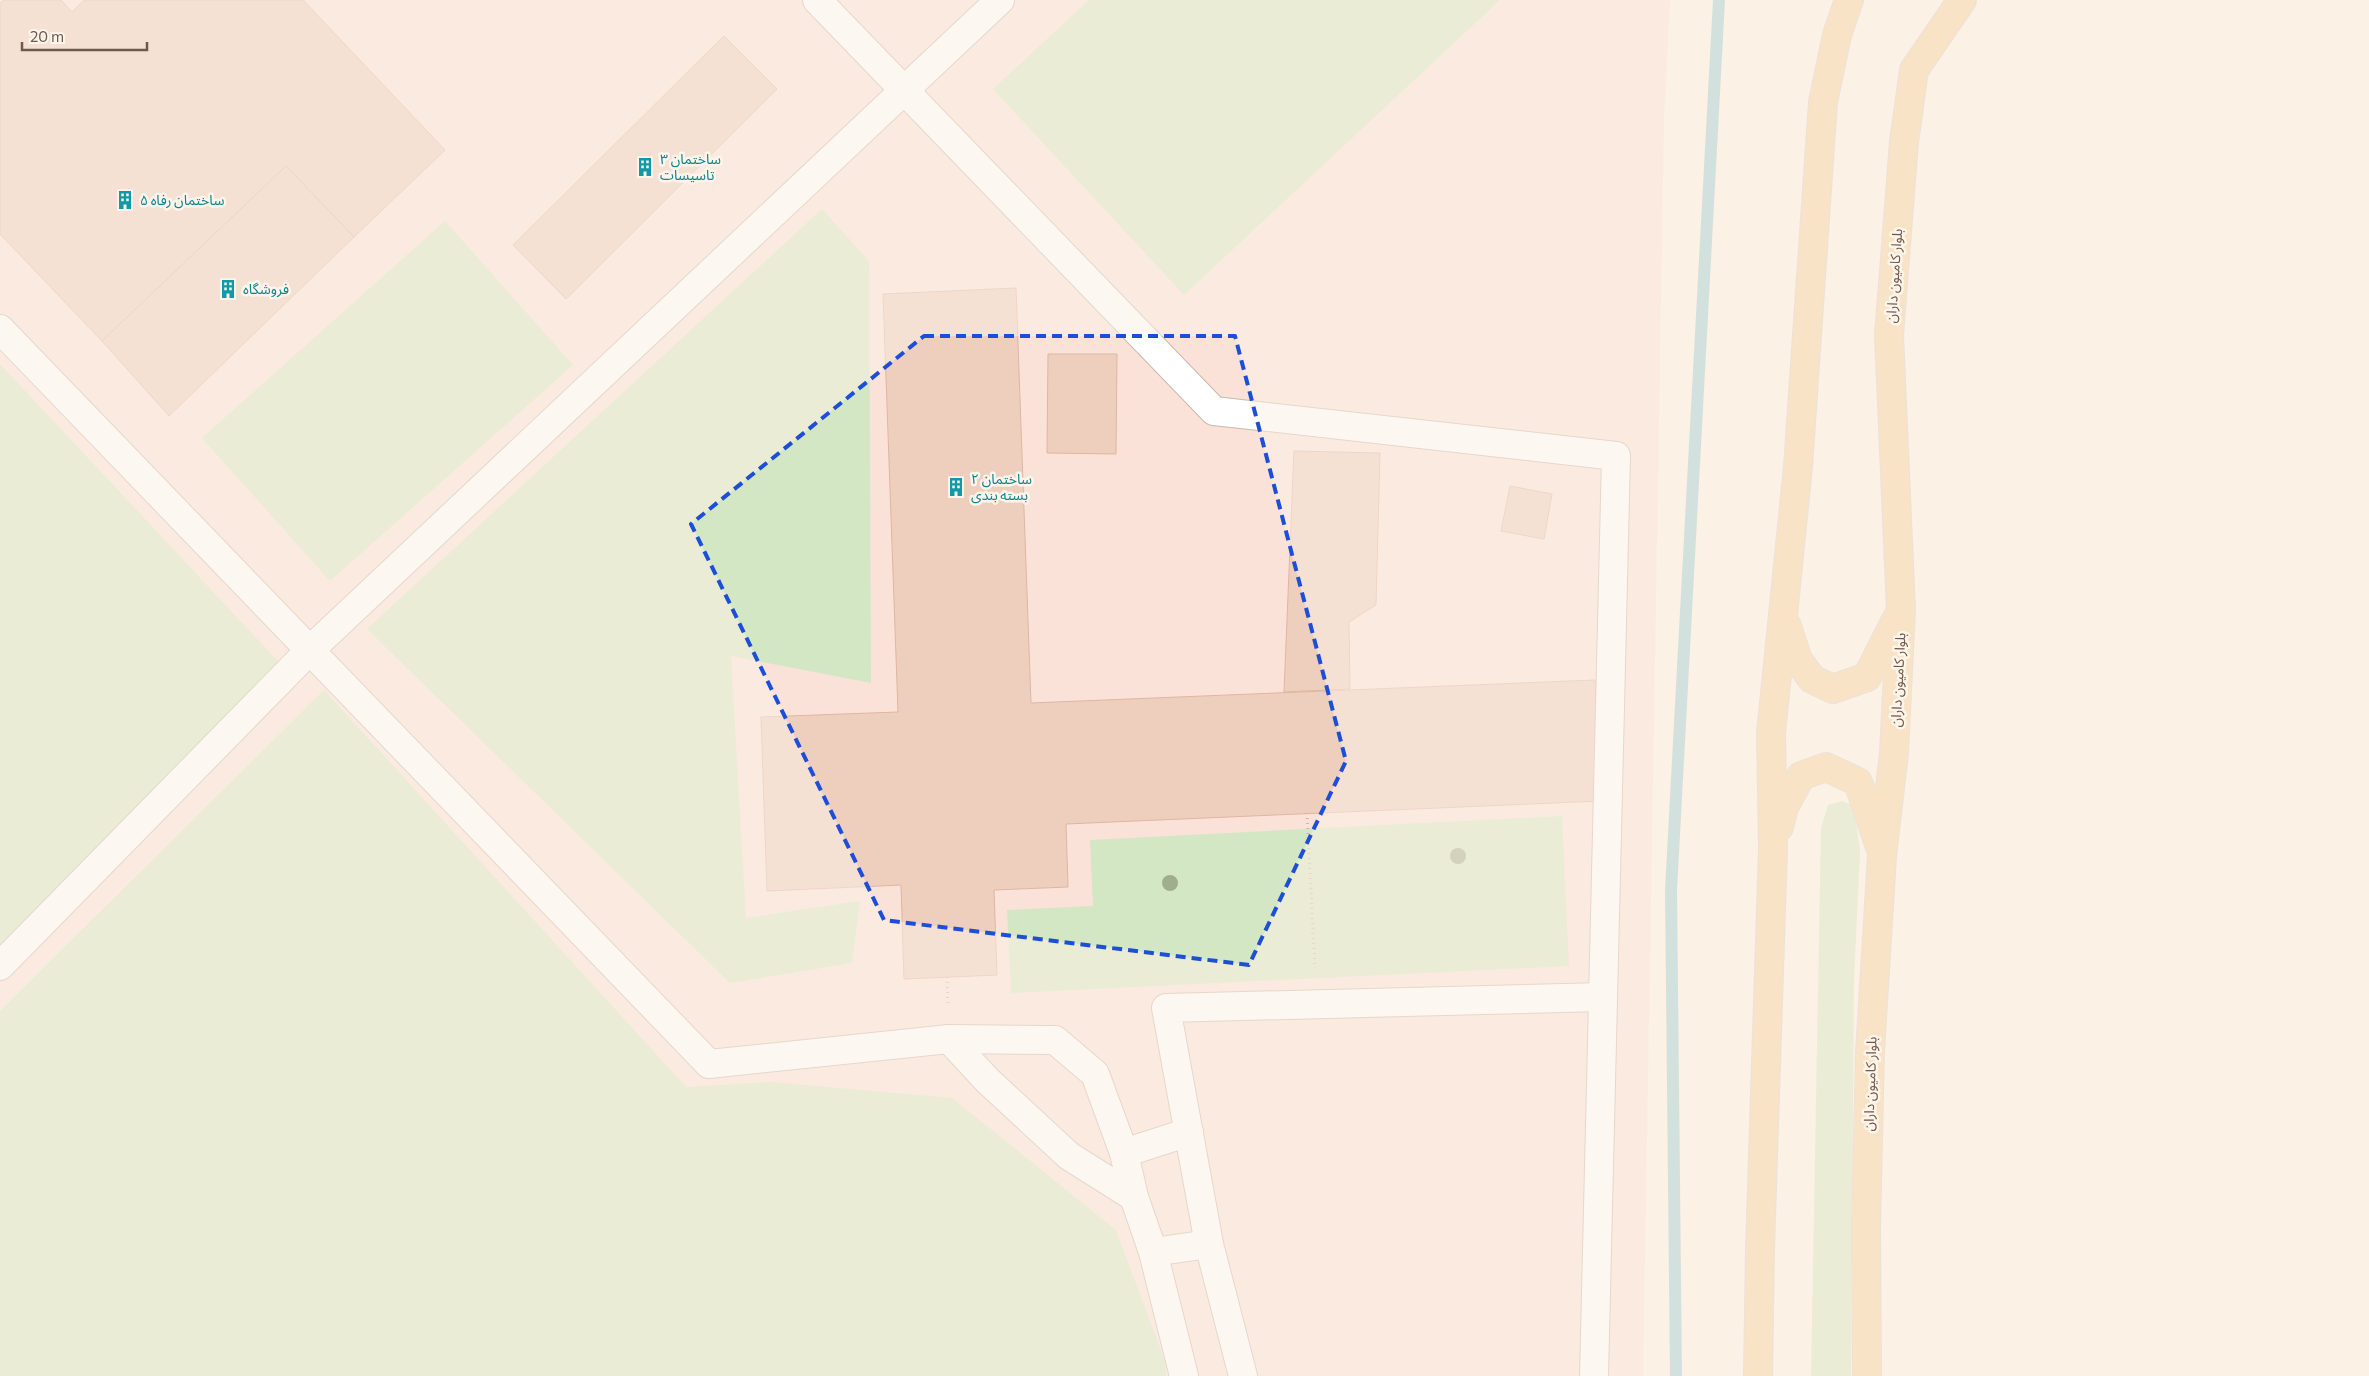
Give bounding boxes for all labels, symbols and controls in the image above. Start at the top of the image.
scale bar [22,20,148,52]
text: 20 m [30,27,64,45]
place label: ۳ ساختمان تاسیسات [660,150,721,183]
building icon: ۳ ساختمان تاسیسات [634,156,656,178]
building icon: ۵ ساختمان رفاه [114,189,136,211]
place label: ۵ ساختمان رفاه [140,191,224,209]
street label: بلوار کامیون داران [1882,228,1906,324]
building icon: فروشگاه [217,278,239,300]
place label: فروشگاه [243,280,289,298]
place label: ۲ ساختمان بسته بندی [971,470,1032,504]
building icon: ۲ ساختمان بسته بندی [945,476,967,498]
street label: بلوار کامیون داران [1887,632,1909,728]
street label: بلوار کامیون داران [1859,1036,1881,1132]

